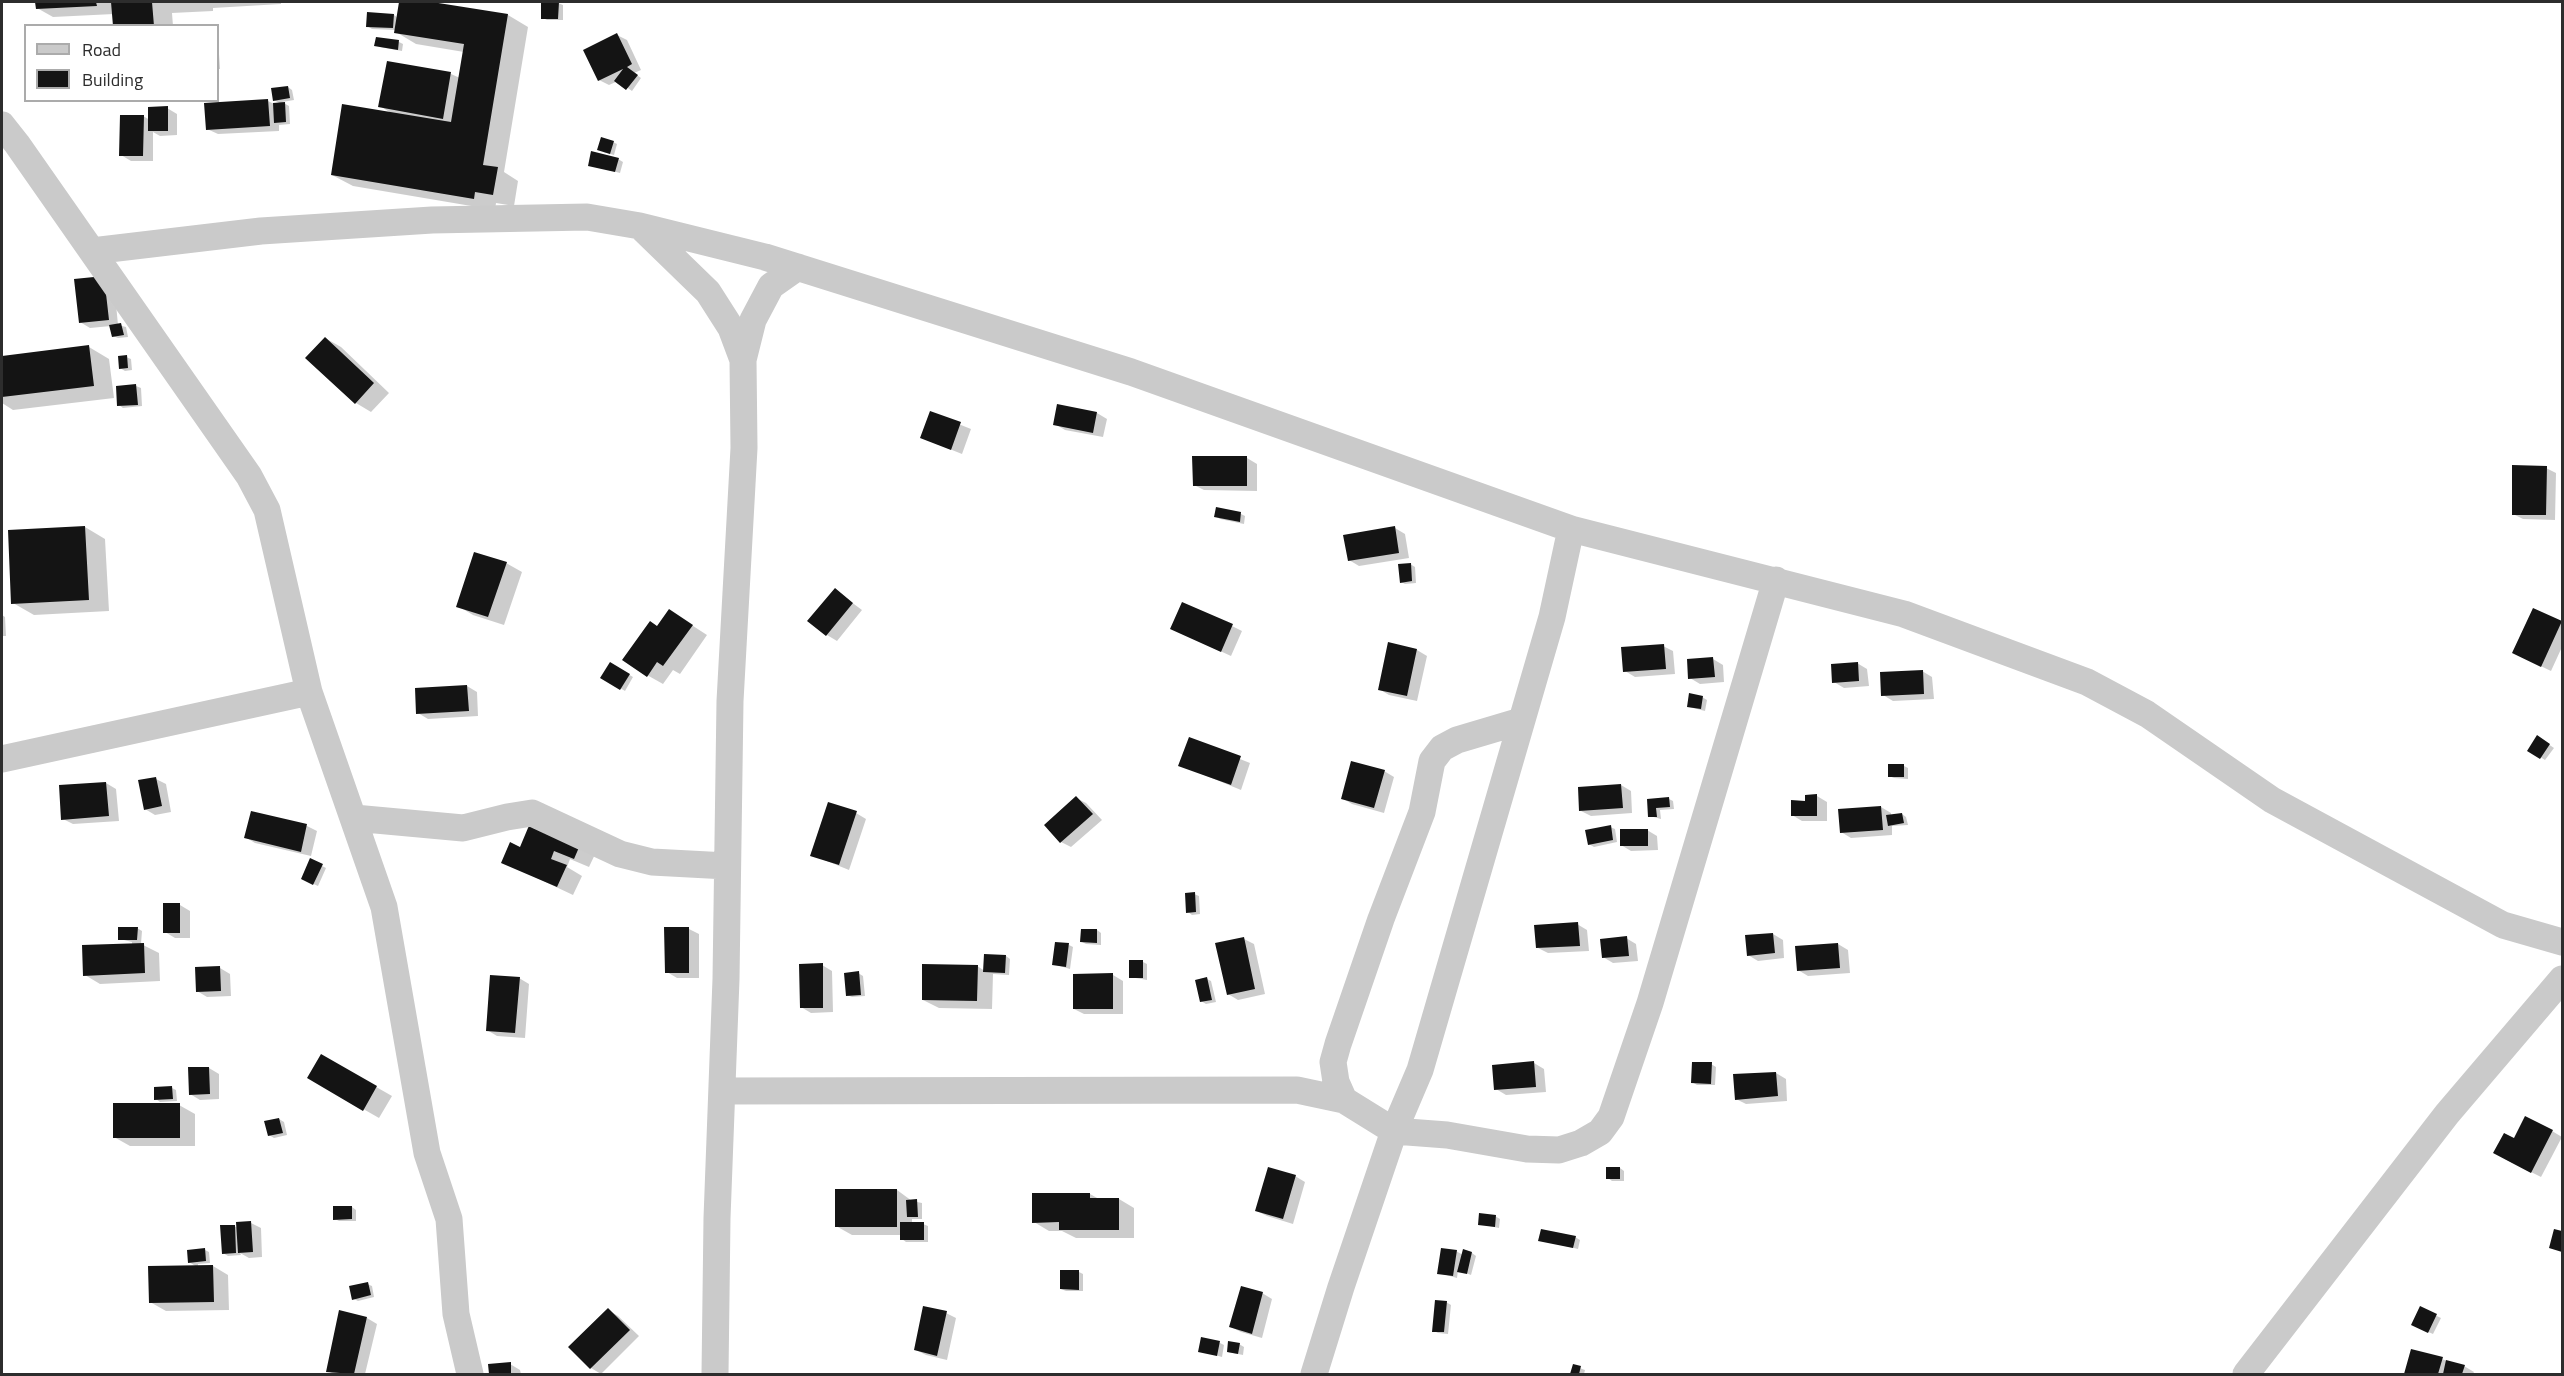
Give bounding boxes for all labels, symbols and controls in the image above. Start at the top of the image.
legend [24,24,219,102]
text: Road [82,36,121,63]
text: Building [82,66,143,93]

